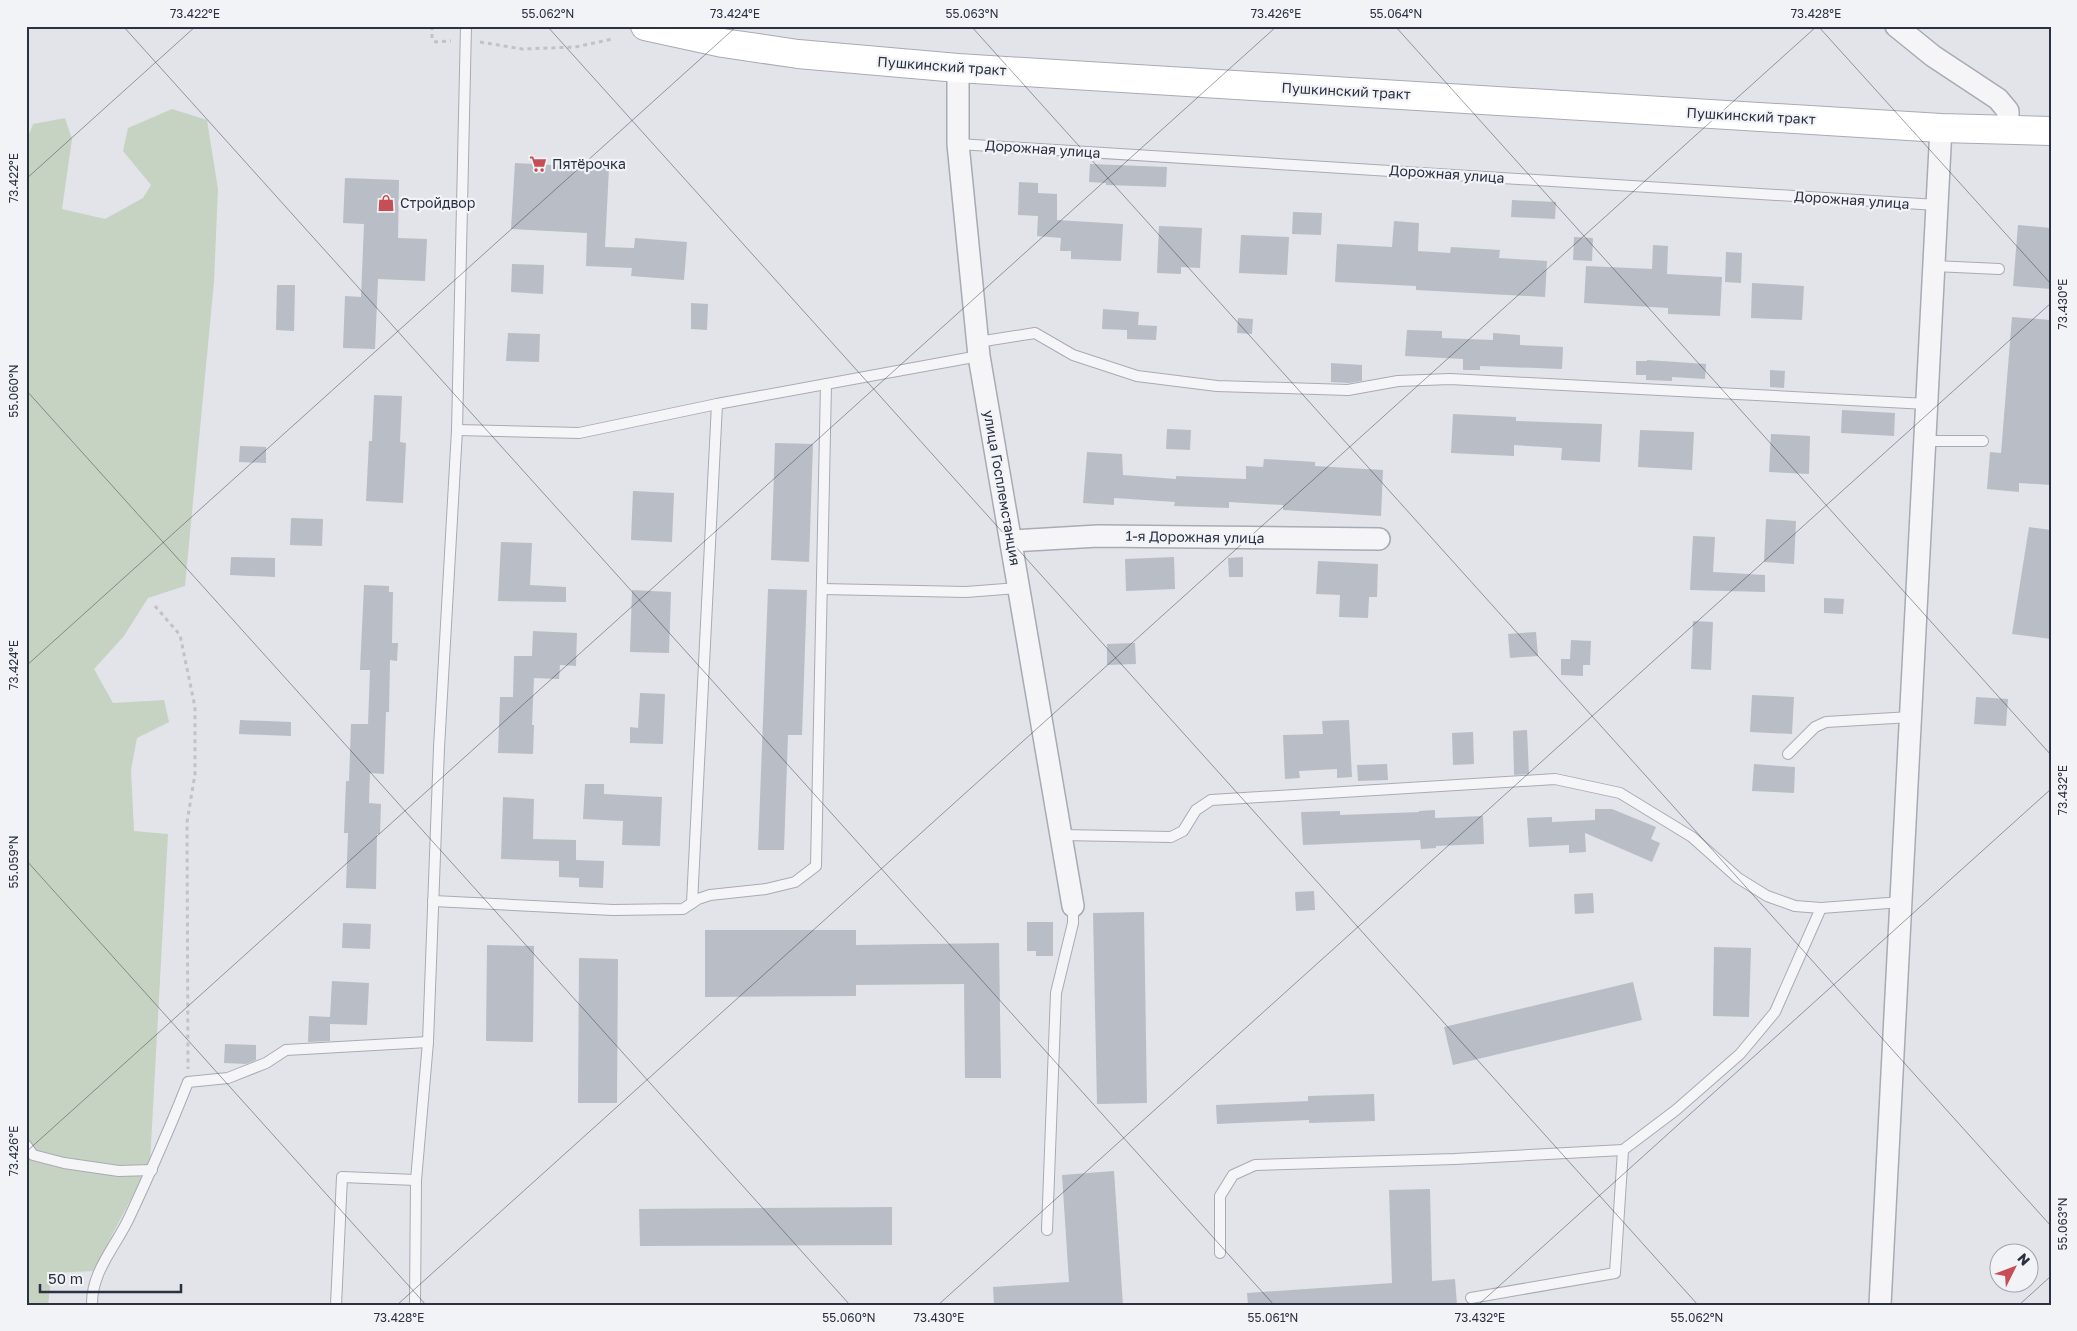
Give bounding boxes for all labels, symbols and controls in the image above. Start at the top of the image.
text: 73.422°E [170,6,220,21]
text: 55.062°N [522,6,574,21]
text: 73.424°E [710,6,760,21]
text: 55.063°N [945,6,999,21]
text: 73.426°E [1251,6,1301,21]
text: 55.064°N [1370,6,1422,21]
text: 73.428°E [1791,6,1841,21]
street label: Пушкинский тракт [877,53,1007,79]
street label: Пушкинский тракт [1281,79,1411,102]
street label: Пушкинский тракт [1686,104,1816,127]
street label: Дорожная улица [985,136,1101,161]
text: 73.422°E [6,153,21,203]
supermarket icon: Пятёрочка [528,154,548,174]
place label: Пятёрочка [552,155,626,172]
street label: Дорожная улица [1389,161,1505,186]
street label: Дорожная улица [1794,187,1910,212]
shop icon: Стройдвор [376,193,396,213]
place label: Стройдвор [400,194,475,211]
text: 73.430°E [2055,279,2070,329]
text: 55.060°N [6,364,21,418]
street label: улица Госплемстанция [980,409,1025,567]
street label: 1-я Дорожная улица [1125,527,1265,546]
text: 73.424°E [6,640,21,690]
text: 73.432°E [2055,765,2070,815]
text: 55.059°N [6,836,21,888]
text: 73.426°E [6,1126,21,1176]
text: 55.063°N [2055,1197,2070,1251]
north arrow [1990,1244,2040,1294]
text: N [2014,1249,2034,1269]
scale bar [40,1261,181,1293]
text: 50 m [48,1269,83,1287]
text: 73.428°E [374,1310,424,1325]
text: 55.060°N [822,1310,876,1325]
text: 73.430°E [914,1310,964,1325]
text: 55.061°N [1248,1310,1298,1325]
text: 73.432°E [1455,1310,1505,1325]
text: 55.062°N [1671,1310,1723,1325]

